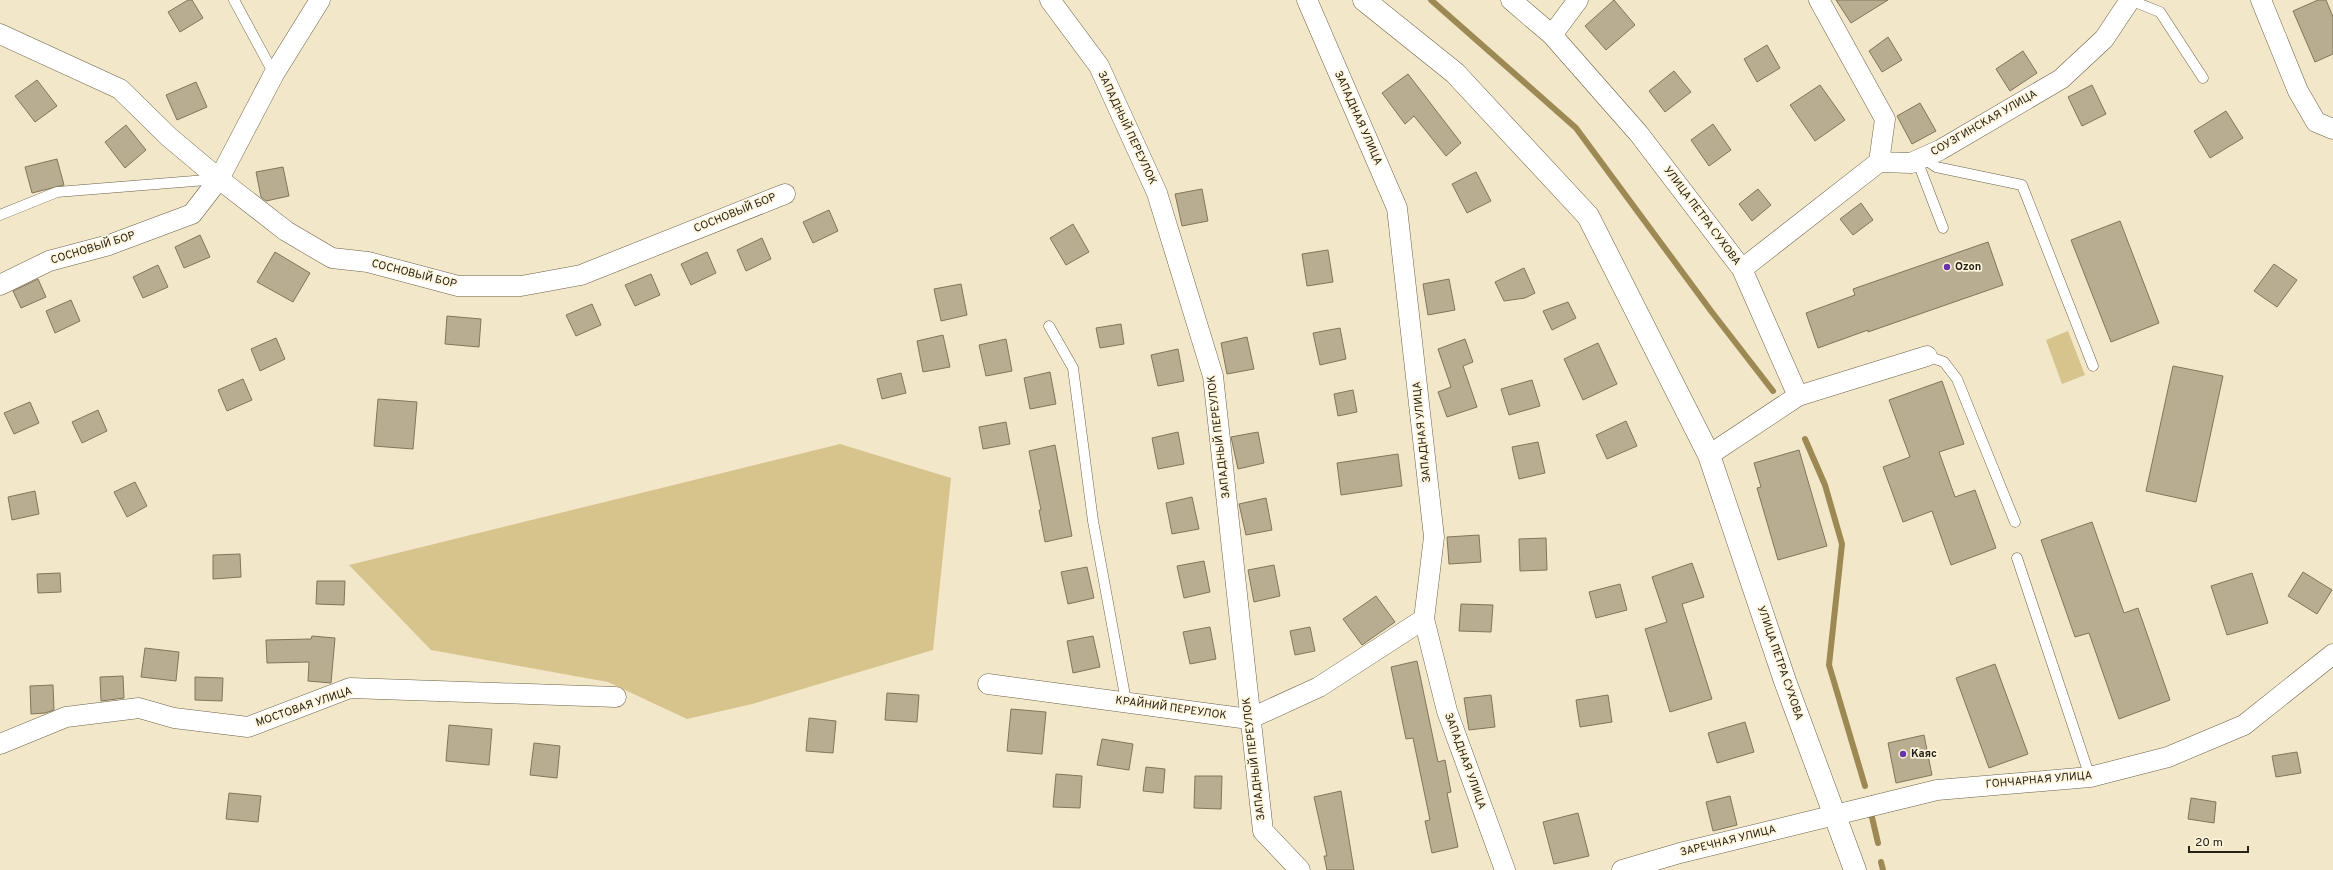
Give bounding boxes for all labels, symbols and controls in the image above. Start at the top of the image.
street label: ЗАПАДНЫЙ ПЕРЕУЛОК [1094,68,1160,187]
street label: ЗАПАДНАЯ УЛИЦА [1331,69,1385,167]
street label: СОУЗГИНСКАЯ УЛИЦА [1928,87,2040,159]
street label: УЛИЦА ПЕТРА СУХОВА [1660,164,1744,268]
street label: СОСНОВЫЙ БОР [691,189,778,236]
street label: СОСНОВЫЙ БОР [49,228,137,267]
street label: СОСНОВЫЙ БОР [370,256,458,291]
place label: Ozon [1955,260,1981,274]
marker: Ozon [1942,262,1952,272]
street label: ЗАПАДНЫЙ ПЕРЕУЛОК [1204,375,1233,499]
street label: ЗАПАДНАЯ УЛИЦА [1410,381,1434,483]
street label: УЛИЦА ПЕТРА СУХОВА [1754,604,1806,722]
street label: МОСТОВАЯ УЛИЦА [254,684,354,730]
street label: КРАЙНИЙ ПЕРЕУЛОК [1115,692,1228,723]
street label: ЗАПАДНЫЙ ПЕРЕУЛОК [1239,697,1268,821]
street label: ЗАПАДНАЯ УЛИЦА [1441,711,1489,811]
place label: Каяс [1911,747,1937,761]
marker: Каяс [1898,749,1908,759]
street label: ГОНЧАРНАЯ УЛИЦА [1985,768,2093,792]
street label: ЗАРЕЧНАЯ УЛИЦА [1679,822,1777,860]
scale bar [2189,828,2248,854]
text: 20 m [2195,835,2223,851]

